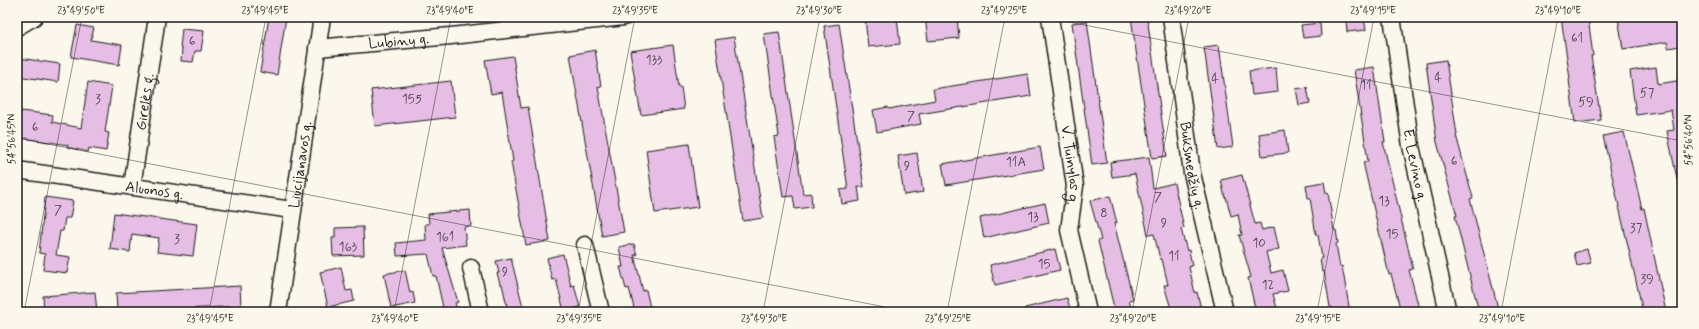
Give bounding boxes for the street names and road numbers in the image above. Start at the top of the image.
street label: Lubinų g. [368,29,430,54]
street label: Girelės g. [131,72,160,132]
street label: Liucijanavos g. [285,120,317,210]
street label: Buksmedžių g. [1174,121,1209,211]
street label: V. Tuinylos g. [1055,124,1084,206]
street label: E. Levino g. [1398,127,1432,204]
street label: Aluonos g. [124,177,185,205]

